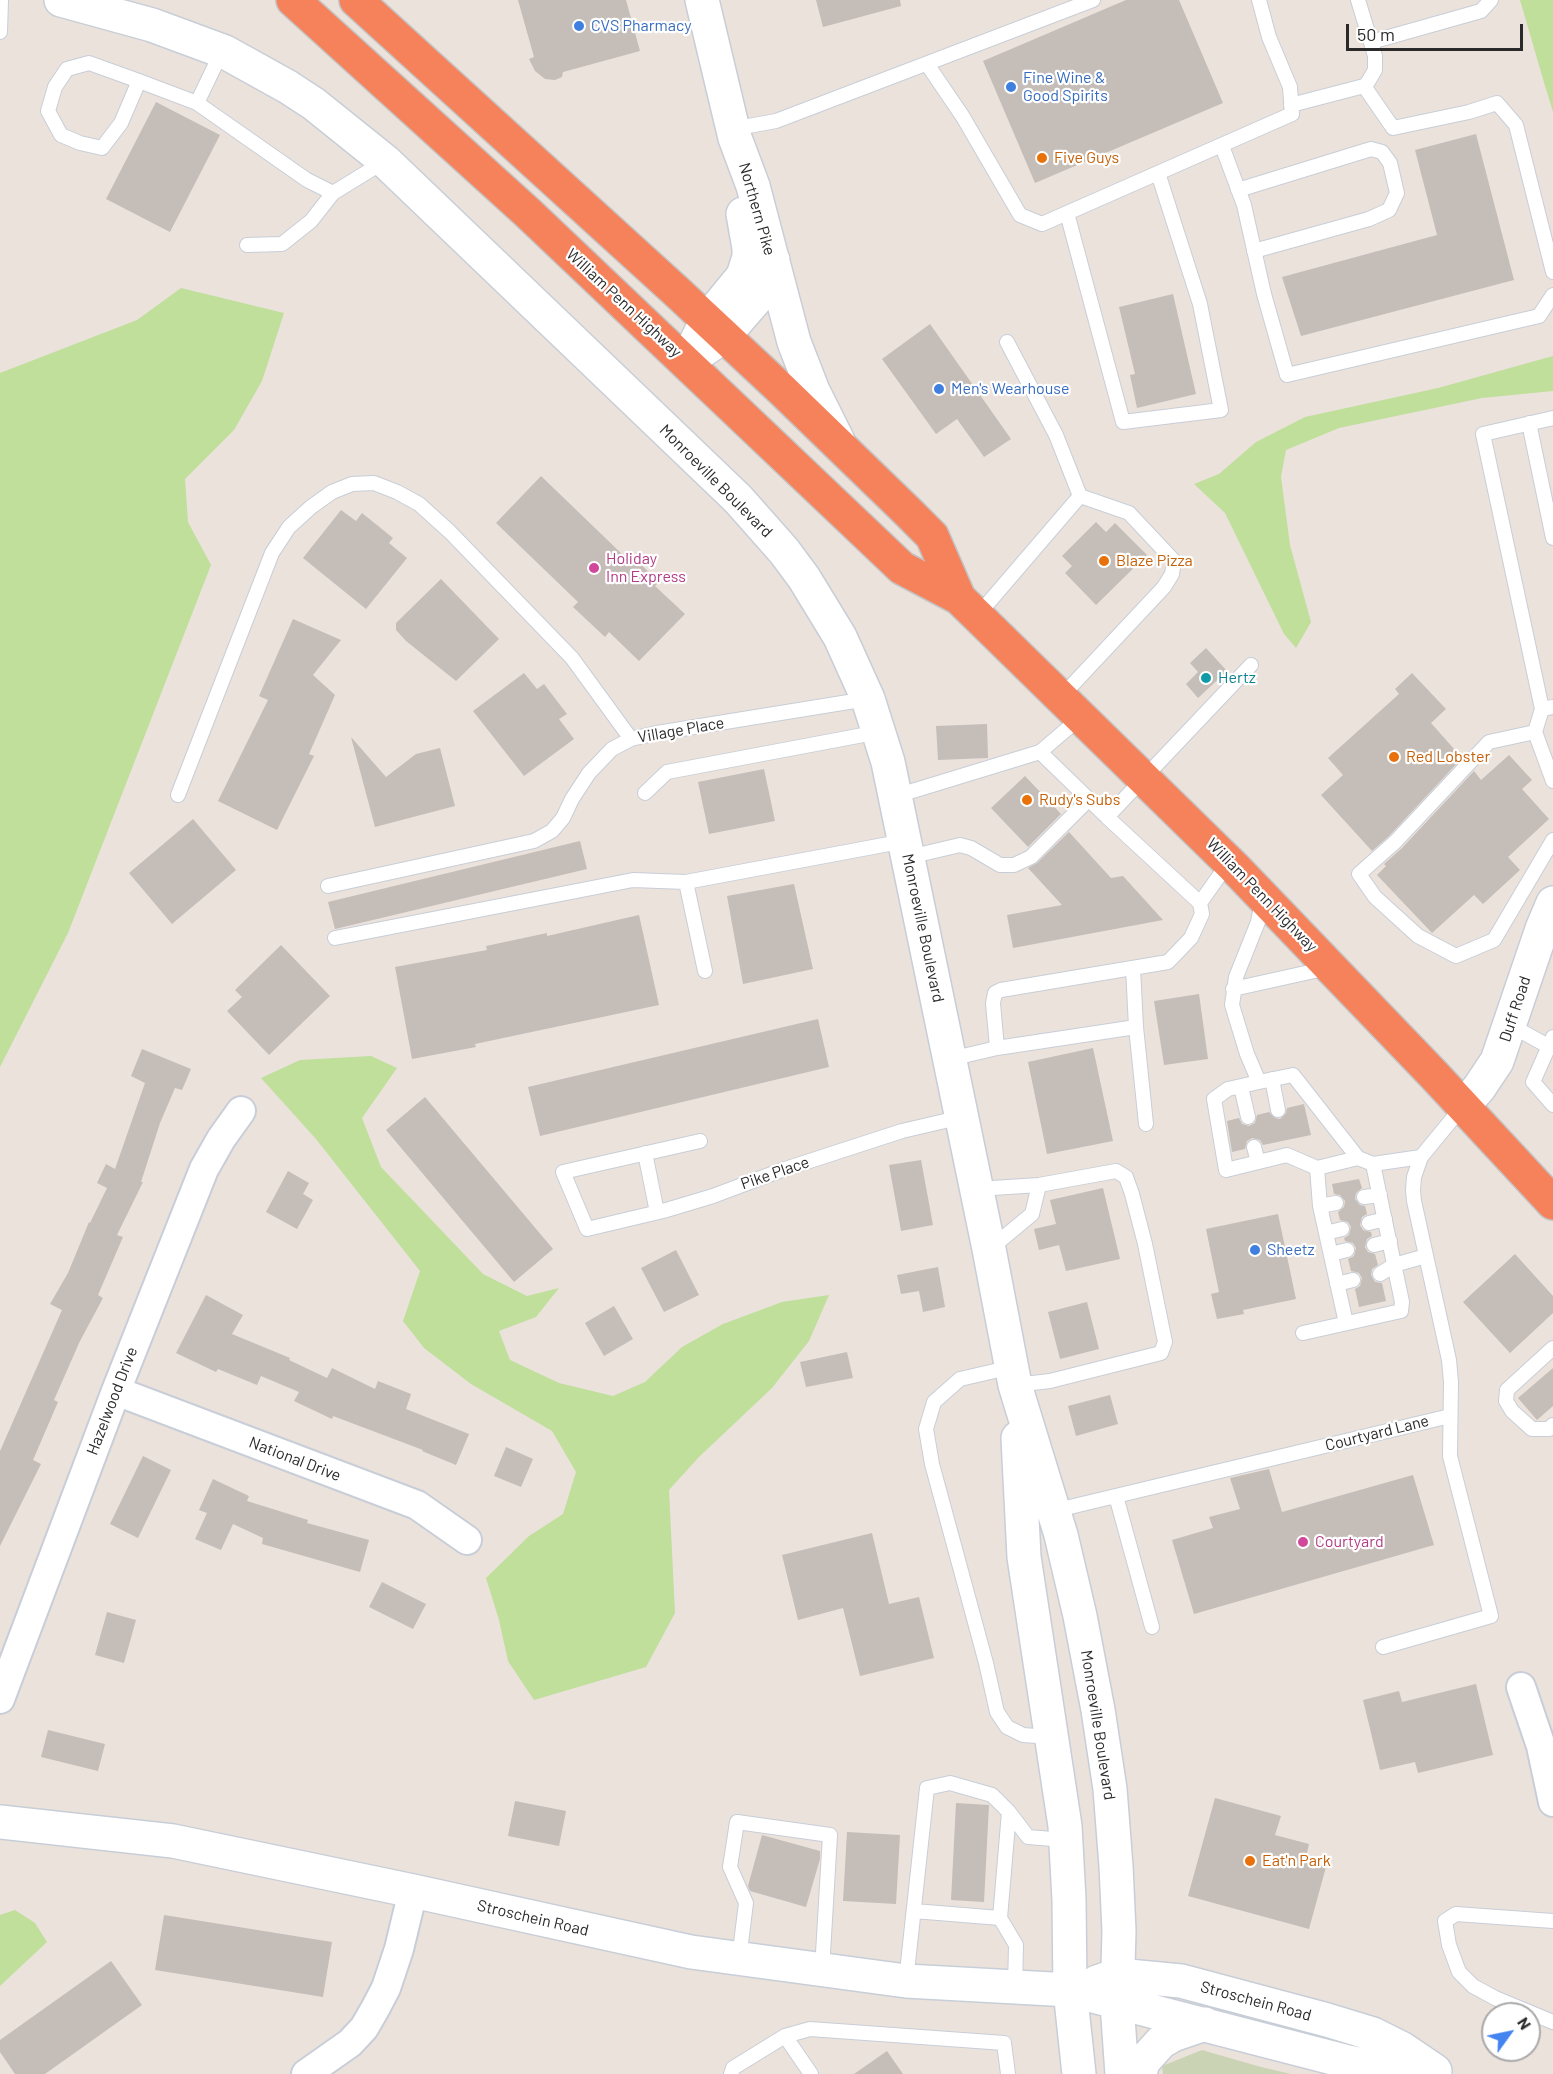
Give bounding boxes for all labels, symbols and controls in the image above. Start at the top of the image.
scale bar [1349,12,1526,50]
place label: CVS Pharmacy [591,16,692,36]
marker: CVS Pharmacy [572,19,586,33]
text: 50 m [1357,23,1395,45]
place label: Fine Wine & Good Spirits [1023,68,1108,106]
marker: Fine Wine & Good Spirits [1004,80,1018,94]
place label: Five Guys [1054,148,1119,168]
marker: Five Guys [1035,151,1049,165]
street label: Northern Pike [735,160,779,258]
street label: William Penn Highway [562,245,686,361]
place label: Men's Wearhouse [951,379,1069,399]
marker: Men's Wearhouse [932,382,946,396]
street label: Monroeville Boulevard [656,421,776,541]
place label: Holiday Inn Express [606,549,686,587]
place label: Blaze Pizza [1116,551,1193,571]
marker: Blaze Pizza [1097,554,1111,568]
marker: Holiday Inn Express [587,561,601,575]
place label: Hertz [1218,668,1256,688]
marker: Hertz [1199,671,1213,685]
street label: Village Place [636,713,726,747]
place label: Red Lobster [1406,747,1490,767]
marker: Red Lobster [1387,750,1401,764]
place label: Rudy's Subs [1039,790,1120,810]
marker: Rudy's Subs [1020,793,1034,807]
street label: William Penn Highway [1203,834,1321,956]
street label: Monroeville Boulevard [898,852,948,1004]
street label: Duff Road [1495,974,1535,1044]
street label: Pike Place [738,1152,812,1194]
place label: Sheetz [1267,1240,1315,1260]
marker: Sheetz [1248,1243,1262,1257]
street label: Hazelwood Drive [83,1344,141,1458]
street label: Courtyard Lane [1323,1411,1431,1455]
street label: National Drive [246,1433,344,1485]
place label: Courtyard [1315,1532,1384,1552]
marker: Courtyard [1296,1535,1310,1549]
street label: Monroeville Boulevard [1077,1649,1119,1801]
place label: Eat'n Park [1262,1851,1331,1871]
marker: Eat'n Park [1243,1854,1257,1868]
street label: Stroschein Road [475,1896,591,1940]
street label: Stroschein Road [1198,1977,1314,2025]
north arrow [1481,2002,1541,2062]
text: N [1514,2013,1536,2033]

